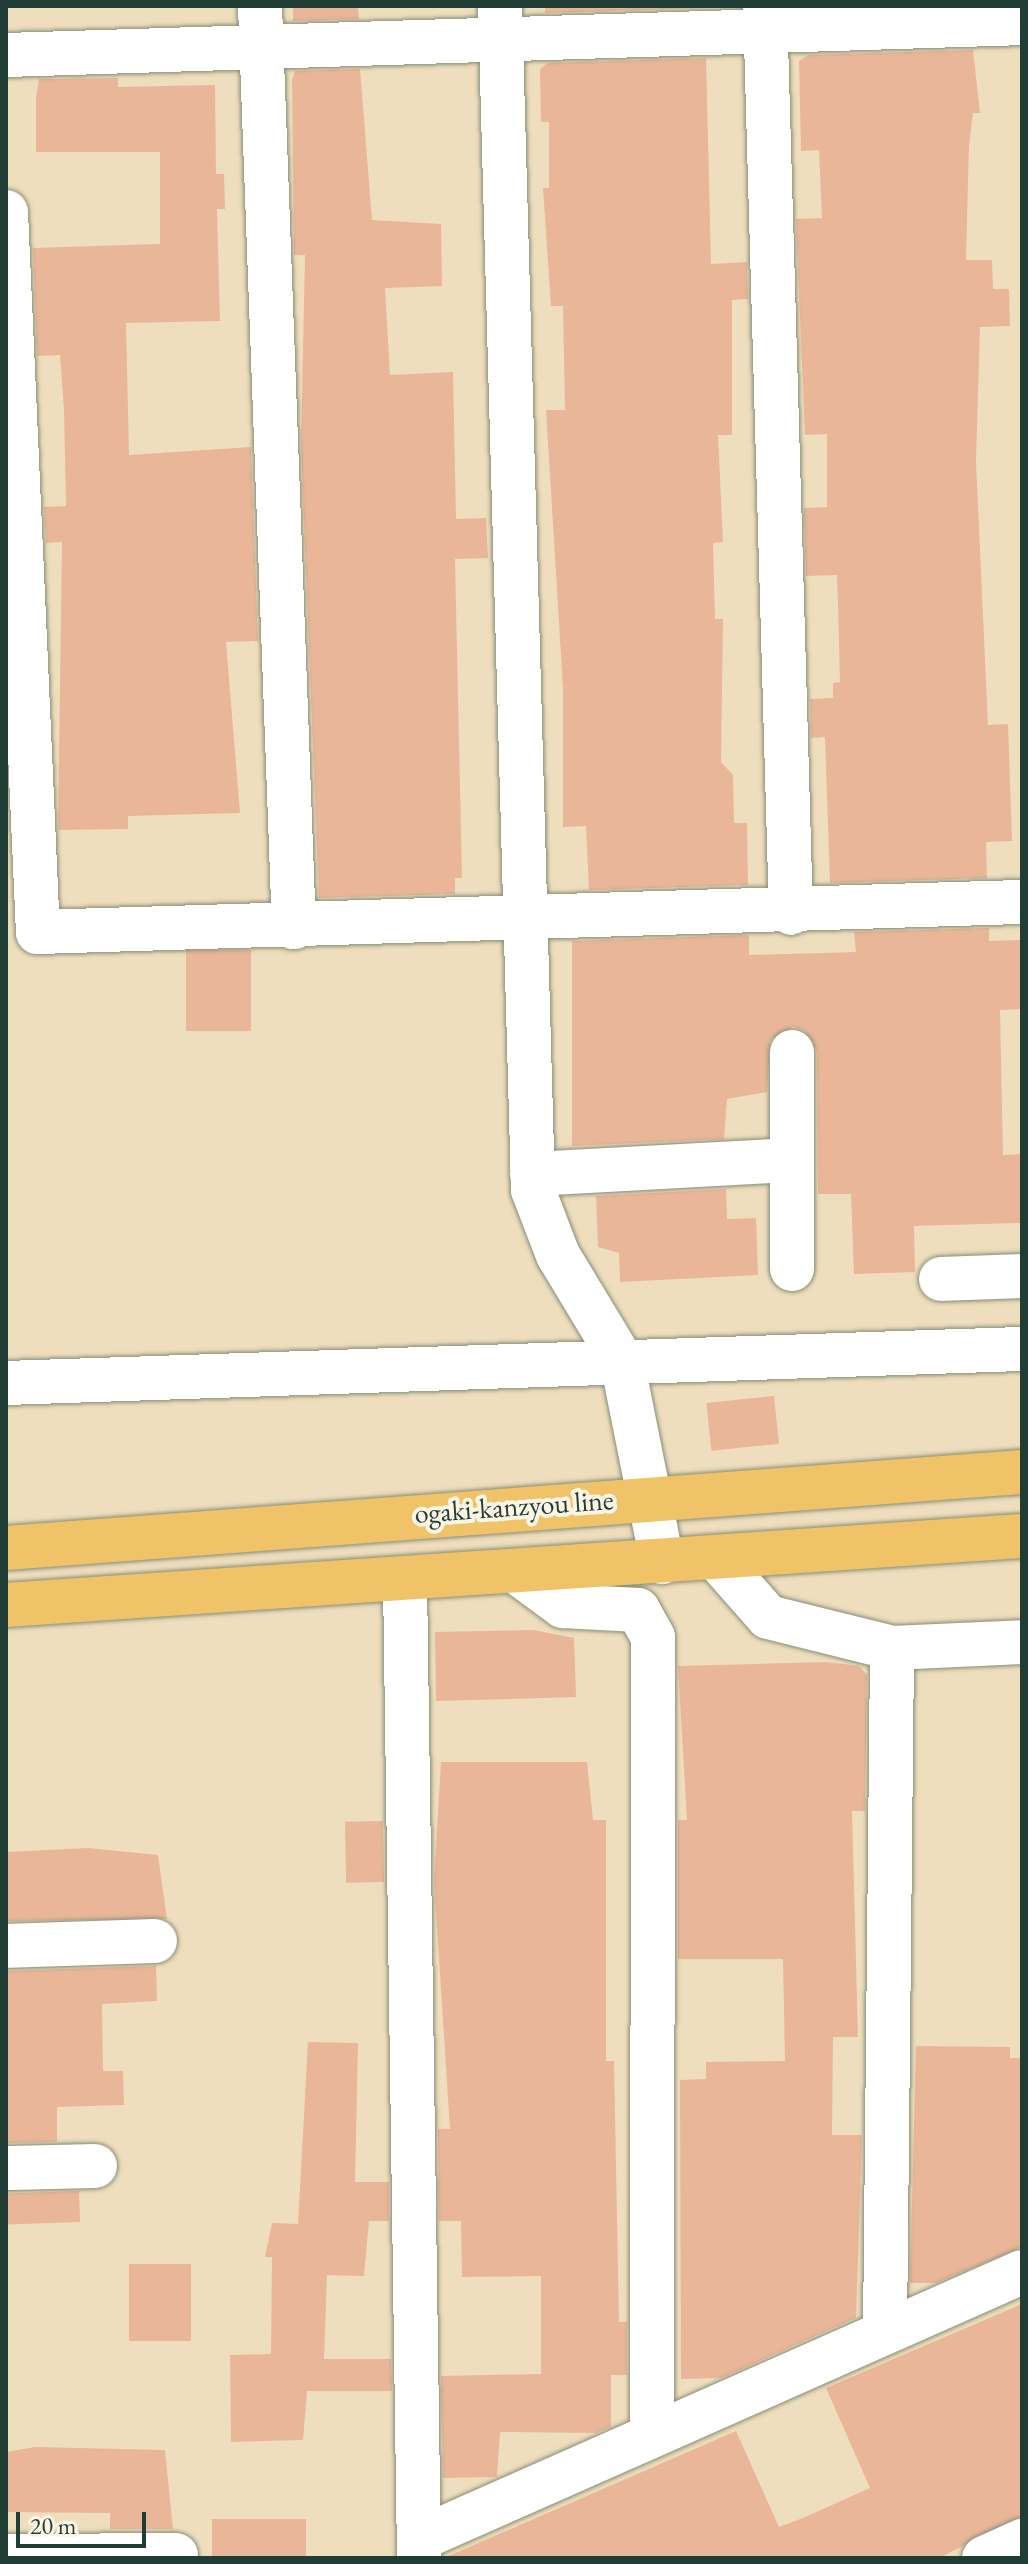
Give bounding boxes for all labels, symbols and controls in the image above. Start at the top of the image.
street label: ogaki-kanzyou line [413,1482,615,1530]
scale bar [20,2496,150,2546]
text: 20 m [30,2510,77,2541]

